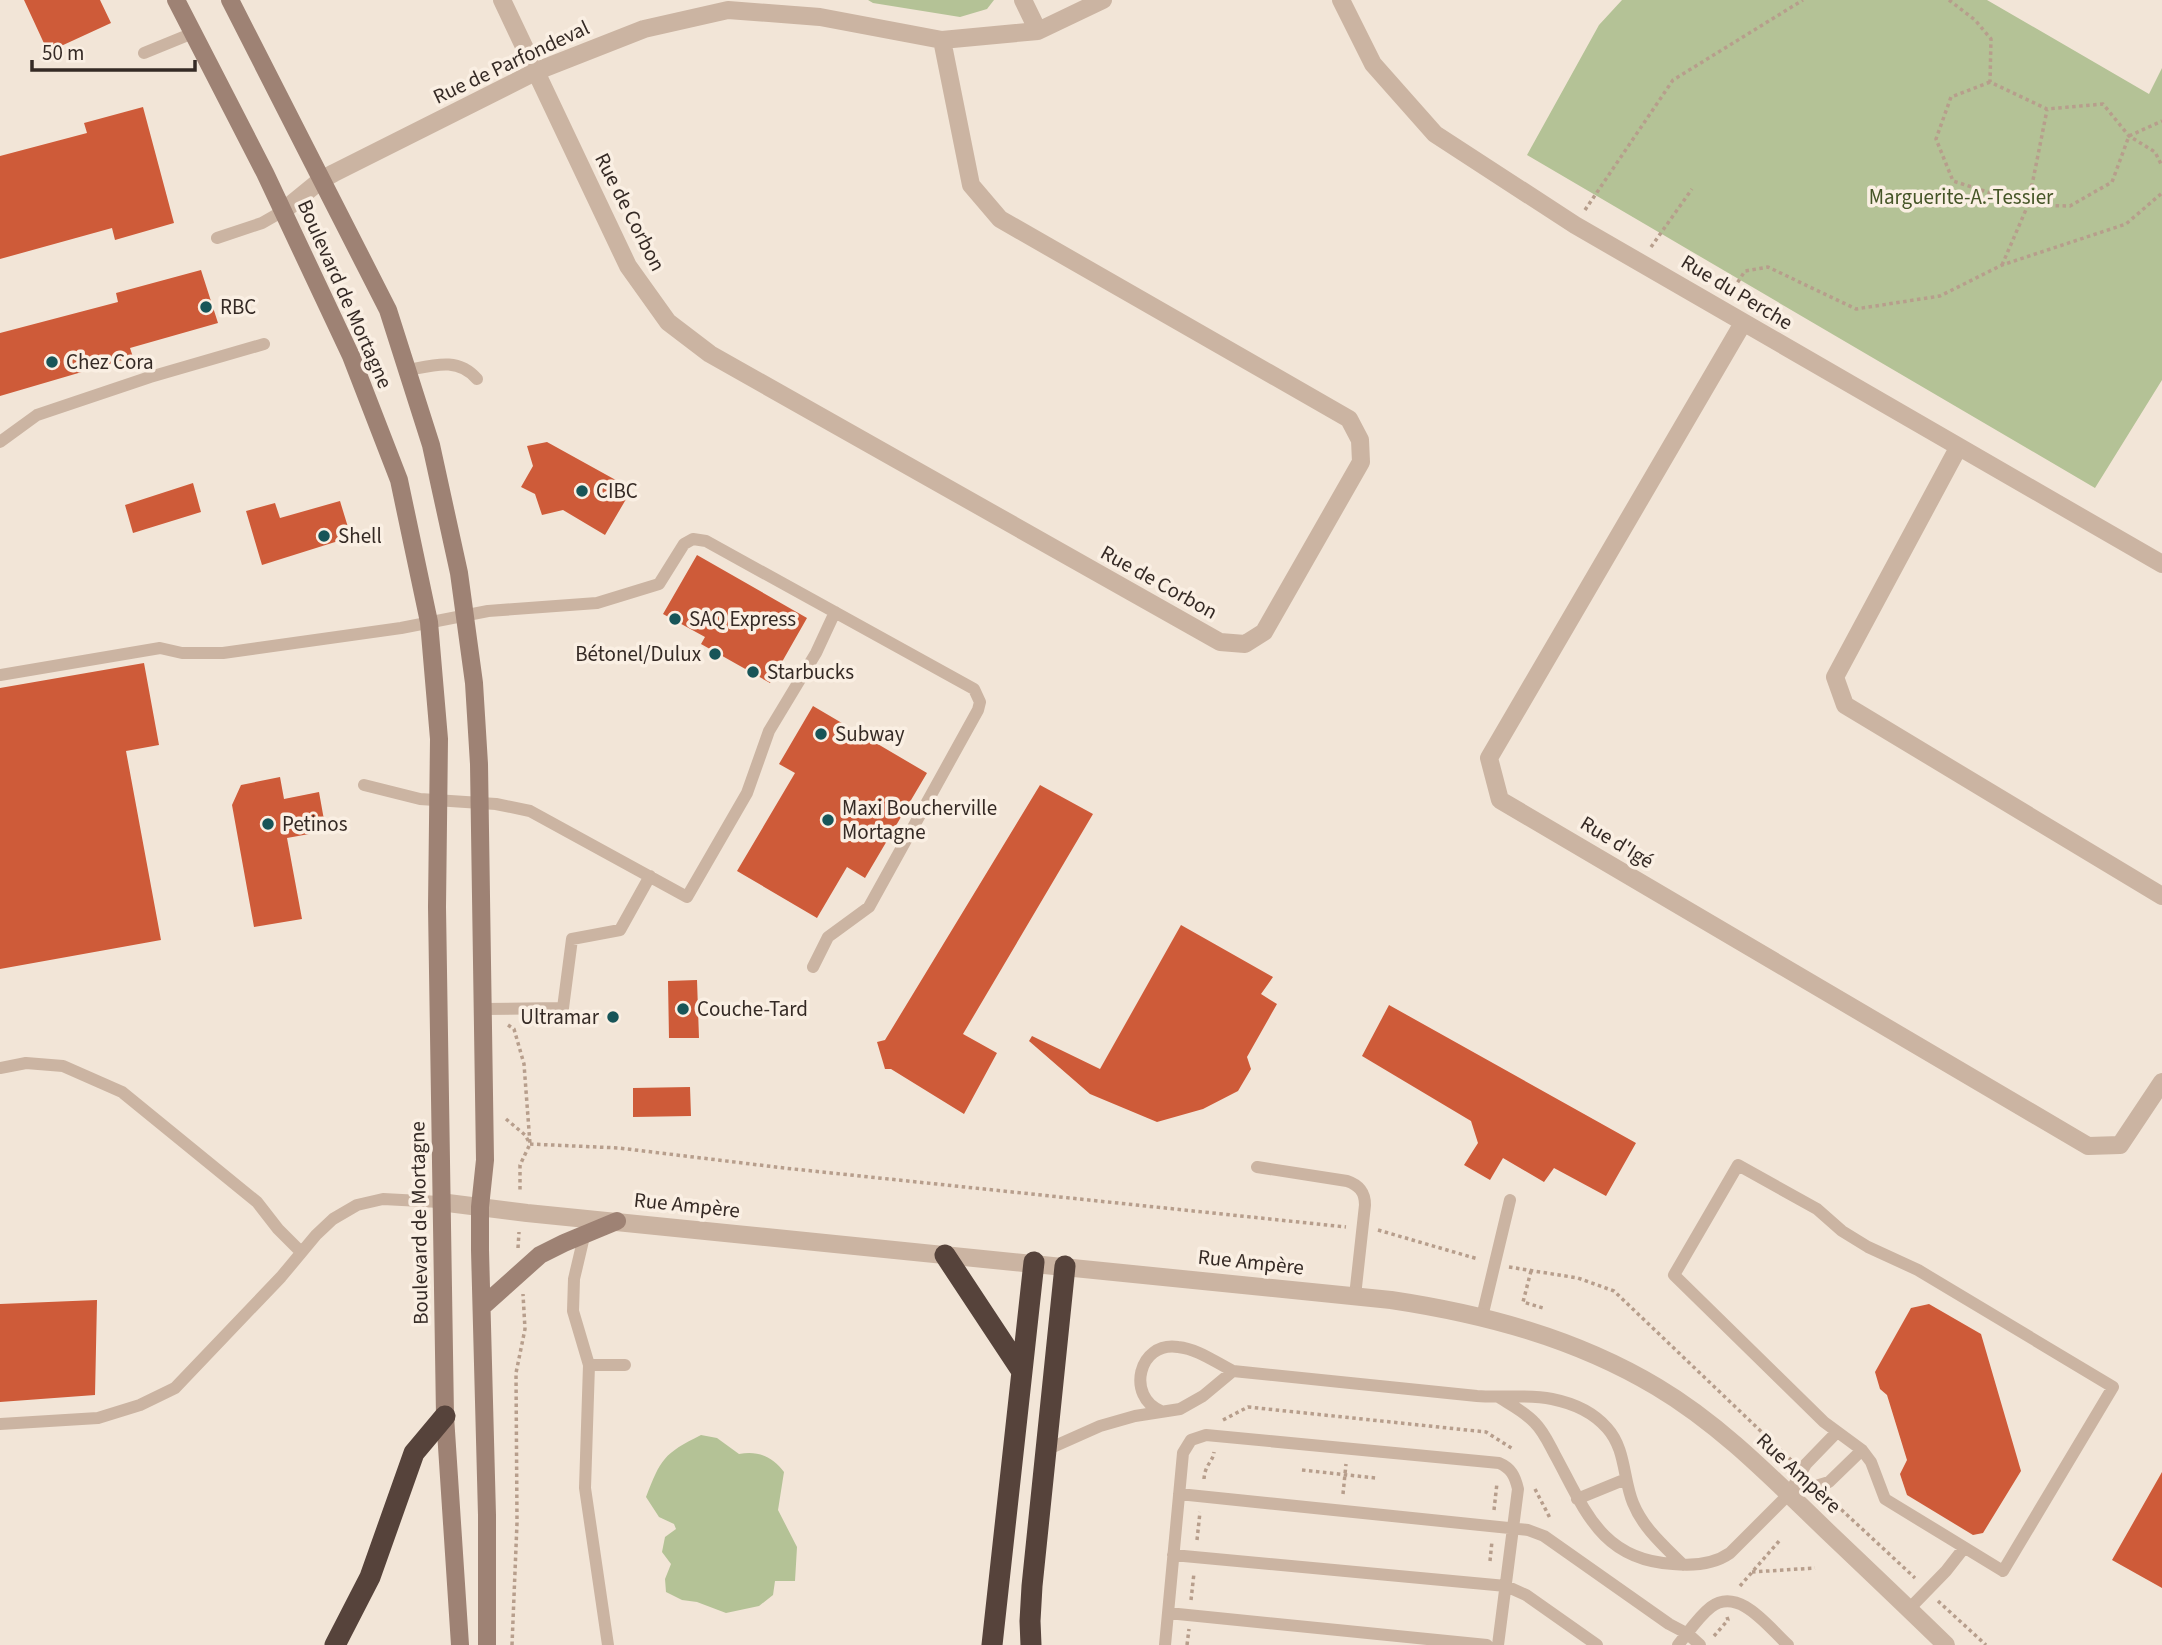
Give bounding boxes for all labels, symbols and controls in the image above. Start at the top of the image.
street label: Rue de Parfondeval [428,13,594,111]
scale bar [32,28,194,72]
text: 50 m [42,38,84,68]
street label: Rue de Corbon [587,148,673,276]
park label: Marguerite-A.-Tessier [1869,182,2054,212]
street label: Boulevard de Mortagne [290,195,400,393]
street label: Rue du Perche [1675,247,1799,337]
place label: RBC [220,292,256,322]
marker: RBC [198,299,214,315]
place label: Chez Cora [66,347,154,377]
marker: Chez Cora [44,354,60,370]
place label: CIBC [596,476,638,506]
marker: CIBC [574,483,590,499]
place label: Shell [338,521,382,551]
marker: Shell [316,528,332,544]
street label: Rue de Corbon [1095,538,1223,626]
place label: SAQ Express [689,604,796,634]
marker: SAQ Express [667,611,683,627]
place label: Bétonel/Dulux [575,639,702,669]
marker: Bétonel/Dulux [707,646,723,662]
place label: Starbucks [767,657,854,687]
marker: Starbucks [745,664,761,680]
place label: Subway [835,719,905,749]
marker: Subway [813,726,829,742]
place label: Maxi Boucherville Mortagne [842,793,997,847]
street label: Rue d'Igé [1575,808,1659,876]
place label: Petinos [282,809,348,839]
marker: Maxi Boucherville Mortagne [820,812,836,828]
marker: Petinos [260,816,276,832]
place label: Couche-Tard [697,994,808,1024]
marker: Couche-Tard [675,1001,691,1017]
place label: Ultramar [520,1002,600,1032]
marker: Ultramar [605,1009,621,1025]
street label: Boulevard de Mortagne [402,1121,436,1325]
street label: Rue Ampère [633,1185,741,1225]
street label: Rue Ampère [1197,1242,1305,1282]
street label: Rue Ampère [1750,1426,1848,1520]

